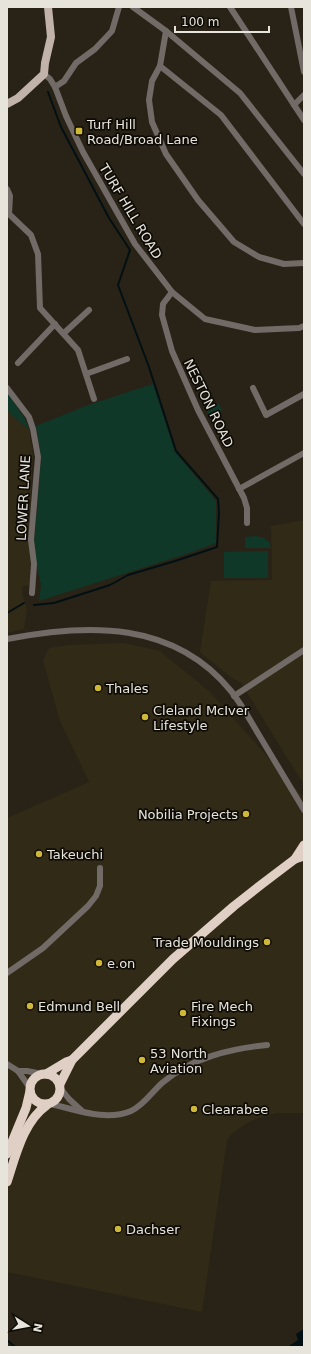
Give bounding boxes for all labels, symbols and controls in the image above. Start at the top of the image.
scale bar [175,8,269,34]
text: 100 m [181,15,219,29]
place label: Turf Hill Road/Broad Lane [86,117,198,147]
marker: Turf Hill Road/Broad Lane [74,126,84,136]
street label: TURF HILL ROAD [96,160,165,262]
street label: NESTON ROAD [181,357,236,450]
street label: LOWER LANE [14,455,33,541]
place label: Thales [105,681,149,696]
marker: Thales [93,683,103,693]
place label: Cleland McIver Lifestyle [153,703,250,733]
marker: Cleland McIver Lifestyle [140,712,150,722]
place label: Nobilia Projects [138,807,238,822]
marker: Nobilia Projects [241,809,251,819]
place label: Takeuchi [46,847,103,862]
marker: Takeuchi [34,849,44,859]
place label: Trade Mouldings [152,935,259,950]
marker: Trade Mouldings [262,937,272,947]
place label: e.on [107,956,135,971]
marker: e.on [94,958,104,968]
place label: Edmund Bell [38,999,120,1014]
place label: Fire Mech Fixings [191,999,253,1029]
marker: Edmund Bell [25,1001,35,1011]
marker: Fire Mech Fixings [178,1008,188,1018]
place label: 53 North Aviation [150,1046,207,1076]
marker: 53 North Aviation [137,1055,147,1065]
place label: Clearabee [202,1102,268,1117]
marker: Clearabee [189,1104,199,1114]
place label: Dachser [126,1222,180,1237]
marker: Dachser [113,1224,123,1234]
north arrow [8,1306,48,1346]
text: N [30,1322,45,1334]

